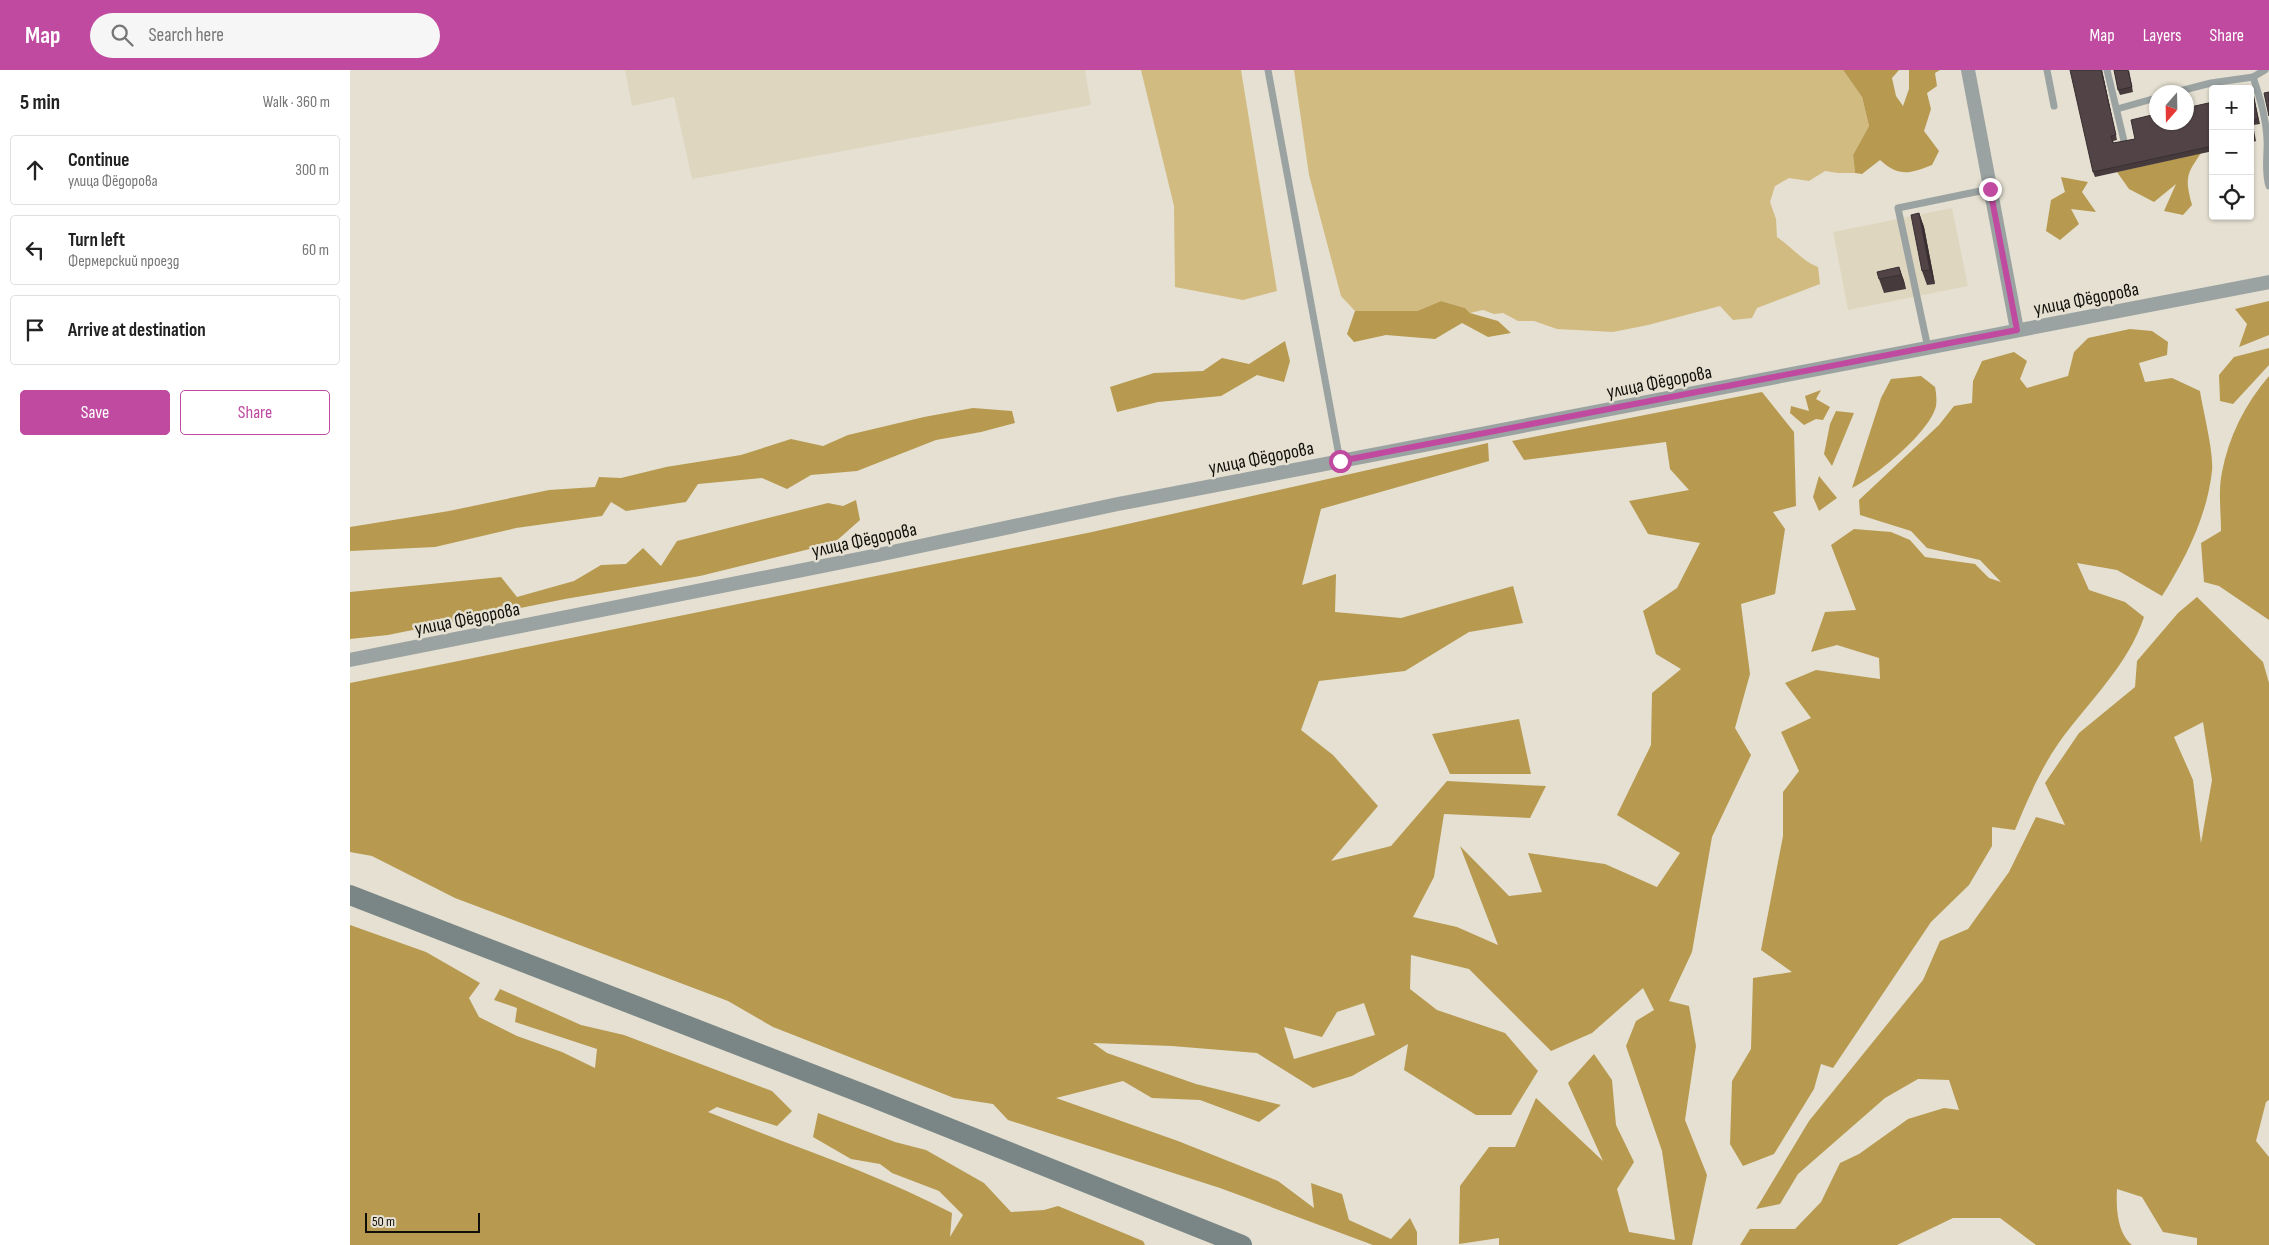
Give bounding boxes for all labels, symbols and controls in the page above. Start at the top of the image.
search box [90,13,440,58]
text: Map [25,21,60,50]
icon: search [108,21,136,49]
text: Search here [148,24,224,47]
text: Map [2090,25,2115,46]
text: Layers [2143,25,2182,46]
text: Share [2210,25,2244,46]
north arrow [2149,85,2194,130]
map controls [2209,85,2254,220]
button: + [2209,85,2254,130]
text: 5 min [20,90,60,115]
text: Walk · 360 m [263,93,330,112]
button: − [2209,130,2254,175]
text: Continue [68,149,129,172]
icon: ahead [21,156,49,184]
text: 300 m [295,161,329,180]
text: улица Фёдорова [68,172,158,191]
button: locate [2209,175,2254,220]
route end [1979,178,2002,201]
text: Turn left [68,229,125,252]
icon: left [21,236,49,264]
text: 60 m [302,241,329,260]
text: Фермерский проезд [68,252,179,271]
street label: улица Фёдорова [2032,278,2141,321]
icon: arrive [21,316,49,344]
text: Arrive at destination [68,319,206,342]
street label: улица Фёдорова [1605,361,1714,404]
button: Save [20,390,170,435]
button: Share [180,390,330,435]
street label: улица Фёдорова [1207,437,1316,480]
route start [1329,450,1352,473]
street label: улица Фёдорова [810,518,919,563]
street label: улица Фёдорова [413,598,522,641]
scale bar [365,1210,480,1233]
text: 50 m [372,1213,395,1230]

